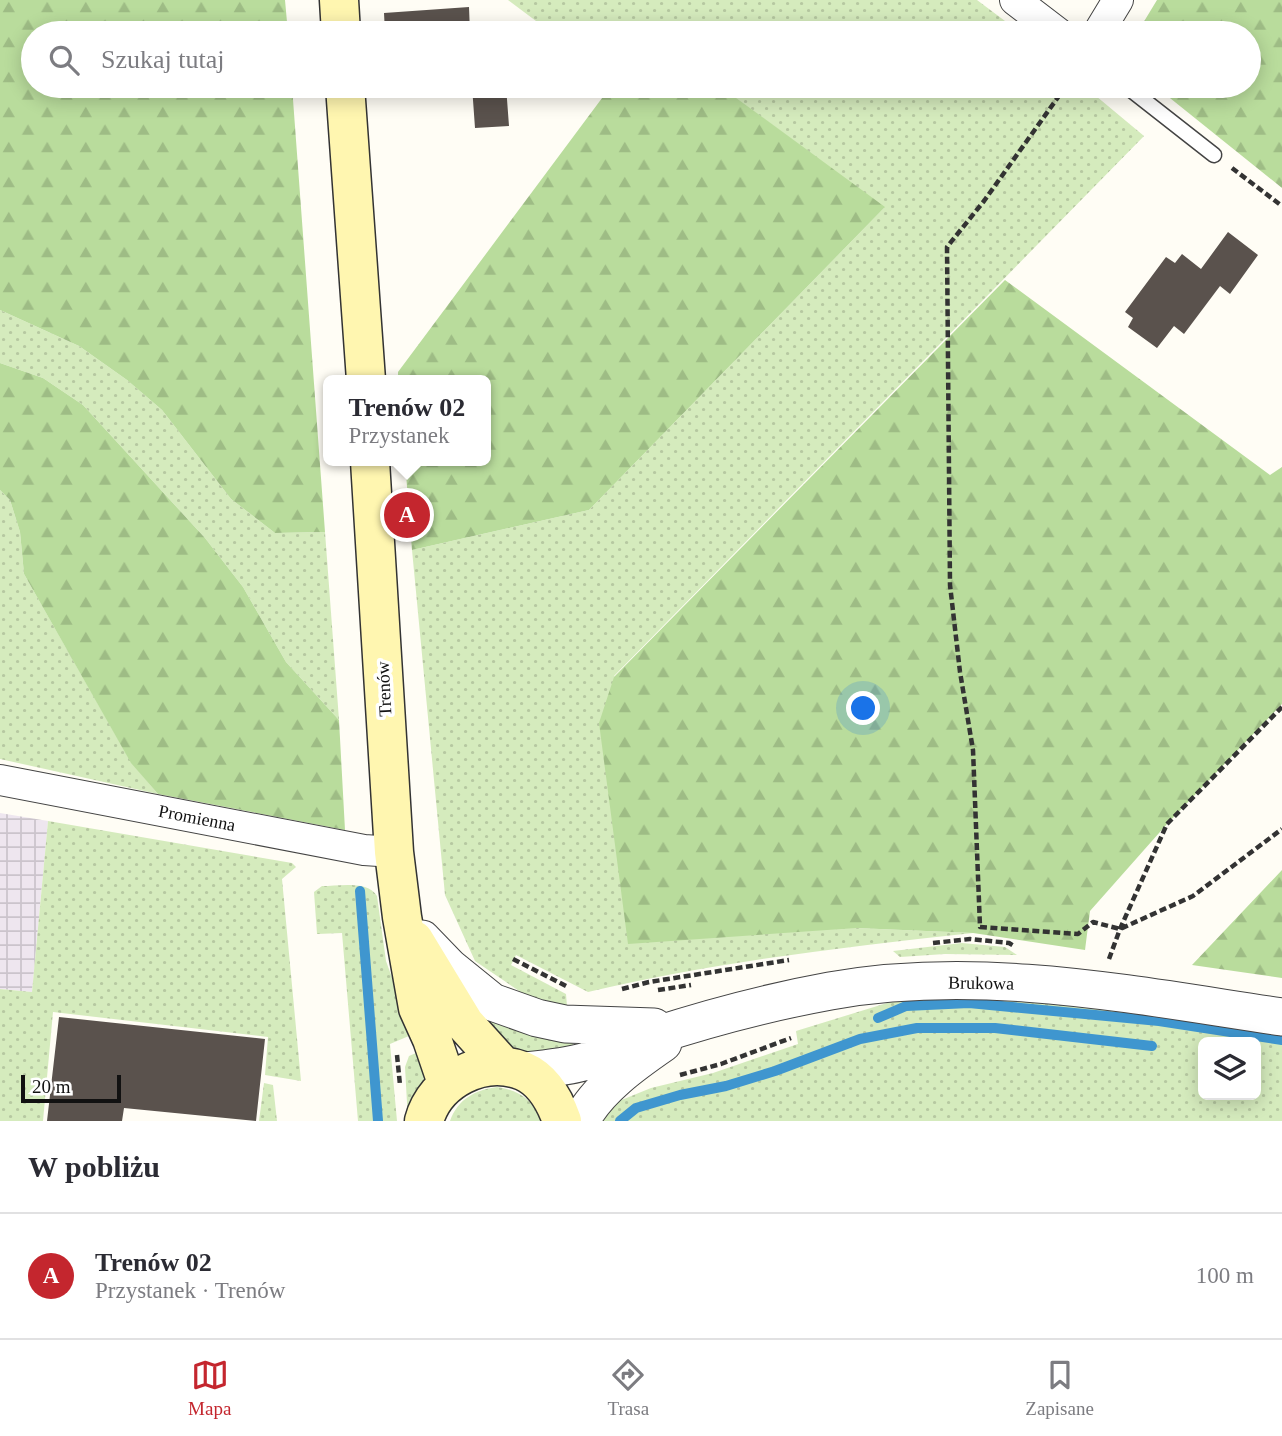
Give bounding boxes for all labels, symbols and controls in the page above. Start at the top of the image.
search box [21,21,1261,98]
icon: search [45,41,83,79]
text: Szukaj tutaj [101,45,224,74]
popup [323,375,491,466]
text: Trenów 02 [349,393,465,422]
text: Przystanek [349,423,450,448]
pin: A [384,489,430,541]
street label: Trenów [373,661,395,717]
your location [846,691,880,725]
street label: Promienna [157,801,237,835]
street label: Brukowa [948,972,1014,994]
map controls [1198,1037,1261,1100]
button: layers [1198,1037,1261,1100]
scale bar [21,1072,121,1104]
text: 20 m [32,1076,71,1097]
text: W pobliżu [28,1150,160,1183]
text: Trenów 02 [95,1248,212,1277]
text: A [43,1263,59,1288]
text: 100 m [1196,1263,1254,1288]
text: Przystanek · Trenów [95,1278,285,1303]
tab: Mapa [188,1356,231,1420]
tab: Trasa [608,1356,649,1420]
tab: Zapisane [1025,1356,1094,1420]

